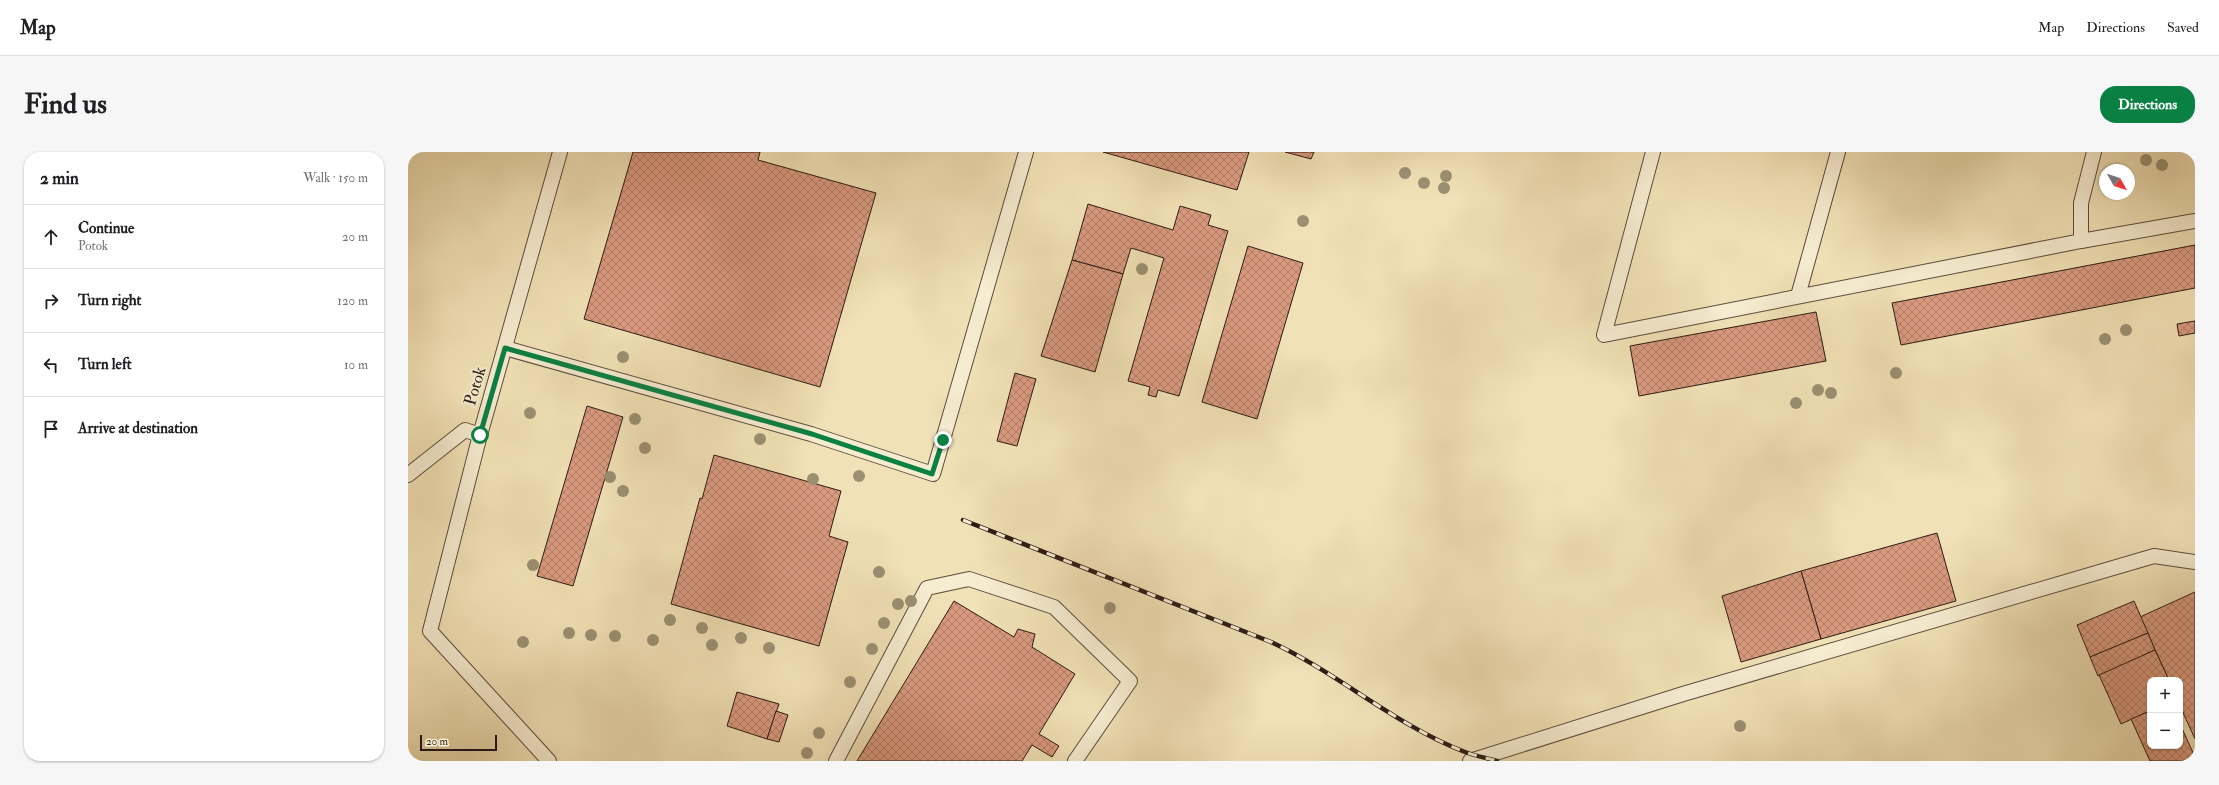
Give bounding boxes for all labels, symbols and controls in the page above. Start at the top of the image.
text: Map [20,16,56,40]
text: Map [2038,19,2064,36]
text: Directions [2086,19,2145,36]
text: Saved [2167,19,2199,36]
button: Directions [2100,86,2195,123]
text: Find us [24,87,107,122]
north arrow [2099,164,2135,200]
text: 2 min [40,168,79,189]
text: Walk · 150 m [303,170,368,186]
text: Continue [78,219,134,238]
icon: ahead [40,226,62,248]
text: 20 m [342,229,368,245]
text: Potok [78,238,108,254]
icon: right [40,290,62,312]
text: Turn right [78,291,141,310]
text: 120 m [337,293,368,309]
icon: left [40,354,62,376]
text: Turn left [78,355,132,374]
text: 10 m [344,357,368,373]
street label: Potok [459,364,491,408]
icon: arrive [40,418,62,440]
text: Arrive at destination [78,419,198,438]
route start [471,426,489,444]
route end [934,431,952,449]
map controls [2147,677,2183,749]
button: + [2147,677,2183,713]
button: − [2147,713,2183,749]
scale bar [420,733,497,752]
text: 20 m [426,735,448,748]

